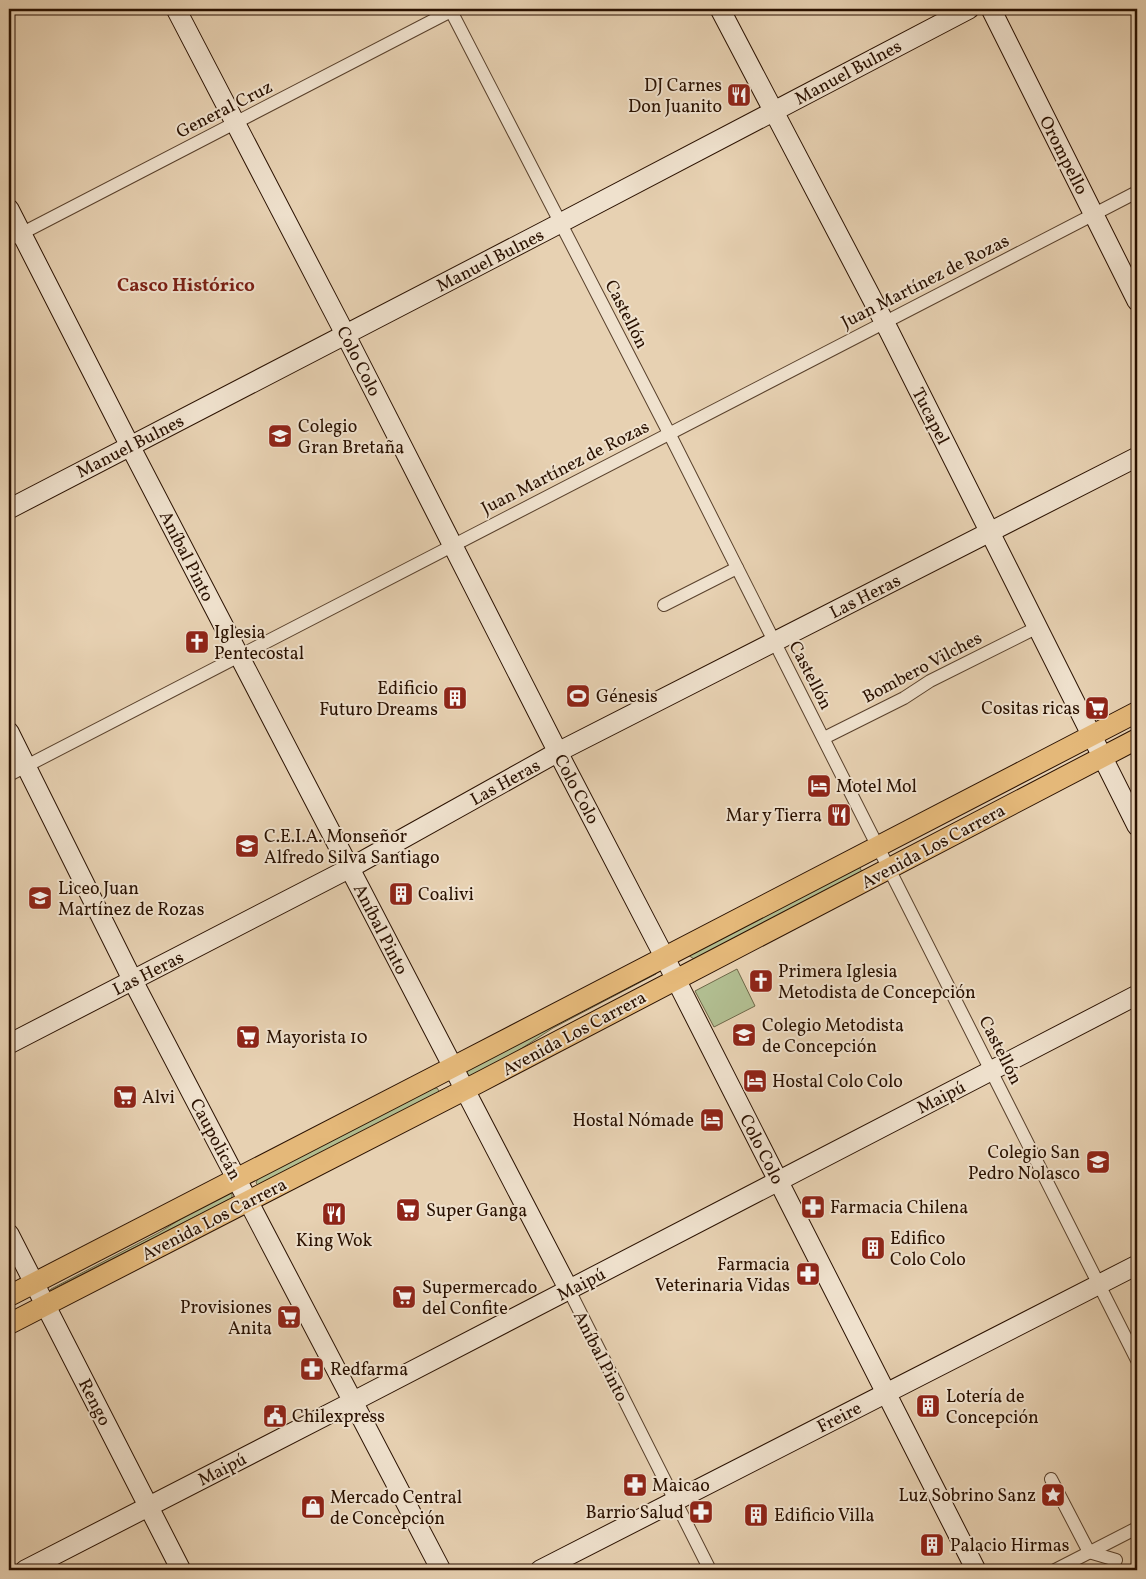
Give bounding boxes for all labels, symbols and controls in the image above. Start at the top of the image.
street label: Manuel Bulnes [791,35,907,112]
place label: DJ Carnes Don Juanito [628,74,722,120]
street label: General Cruz [172,75,277,145]
restaurant icon: DJ Carnes Don Juanito [726,82,752,108]
street label: Orompello [1032,112,1093,199]
street label: Manuel Bulnes [432,223,549,299]
street label: Juan Martínez de Rozas [837,229,1014,336]
district label: Casco Histórico [117,273,255,299]
street label: Castellón [598,276,654,354]
street label: Colo Colo [329,322,386,401]
street label: Tucapel [905,384,955,450]
street label: Manuel Bulnes [72,409,189,485]
place label: Colegio Gran Bretaña [298,415,404,461]
street label: Juan Martínez de Rozas [477,415,654,522]
school or university icon: Colegio Gran Bretaña [267,423,293,449]
street label: Aníbal Pinto [152,507,219,606]
street label: Las Heras [826,569,906,626]
place label: Iglesia Pentecostal [214,621,304,667]
street label: Bombero Vilches [859,626,987,710]
church icon: Iglesia Pentecostal [184,629,210,655]
street label: Castellón [782,637,838,715]
place label: Edificio Futuro Dreams [319,677,438,723]
sports icon: Génesis [565,683,591,709]
building icon: Edificio Futuro Dreams [442,685,468,711]
place label: Génesis [596,685,658,710]
supermarket icon: Cositas ricas [1084,695,1110,721]
place label: Cositas ricas [981,697,1080,722]
street label: Colo Colo [547,750,605,829]
street label: Las Heras [466,754,545,813]
hotel icon: Motel Mol [806,773,832,799]
place label: Motel Mol [836,775,917,800]
street label: Avenida Los Carrera [857,799,1010,896]
restaurant icon: Mar y Tierra [826,802,852,828]
place label: Mar y Tierra [726,804,822,829]
place label: C.E.I.A. Monseñor Alfredo Silva Santiago [264,825,440,871]
school or university icon: C.E.I.A. Monseñor Alfredo Silva Santiago [234,833,260,859]
place label: Liceo Juan Martínez de Rozas [58,877,204,923]
street label: Aníbal Pinto [346,880,413,979]
building icon: Coalivi [388,881,414,907]
place label: Coalivi [418,883,474,908]
school or university icon: Liceo Juan Martínez de Rozas [27,885,53,911]
street label: Las Heras [109,946,189,1003]
place label: Primera Iglesia Metodista de Concepción [778,960,976,1006]
church icon: Primera Iglesia Metodista de Concepción [748,968,774,994]
street label: Avenida Los Carrera [498,986,651,1083]
street label: Castellón [972,1012,1028,1090]
place label: Colegio Metodista de Concepción [762,1014,904,1060]
school or university icon: Colegio Metodista de Concepción [731,1022,757,1048]
supermarket icon: Mayorista 10 [235,1024,261,1050]
place label: Mayorista 10 [266,1026,368,1051]
hotel icon: Hostal Colo Colo [742,1068,768,1094]
place label: Hostal Colo Colo [772,1070,903,1095]
street label: Maipú [913,1075,970,1121]
supermarket icon: Alvi [112,1084,138,1110]
place label: Alvi [142,1086,175,1111]
street label: Caupolicán [183,1094,247,1185]
hotel icon: Hostal Nómade [699,1107,725,1133]
place label: Hostal Nómade [572,1109,694,1134]
street label: Colo Colo [732,1110,789,1189]
place label: Colegio San Pedro Nolasco [968,1141,1080,1187]
school or university icon: Colegio San Pedro Nolasco [1085,1149,1111,1175]
street label: Avenida Los Carrera [138,1173,292,1268]
pharmacy icon: Farmacia Chilena [800,1194,826,1220]
place label: Farmacia Chilena [830,1196,968,1221]
supermarket icon: Super Ganga [395,1197,421,1223]
place label: Super Ganga [426,1199,527,1224]
restaurant icon: King Wok [321,1201,347,1227]
place label: Edifico Colo Colo [890,1227,966,1273]
place label: King Wok [296,1229,372,1254]
building icon: Edifico Colo Colo [860,1235,886,1261]
place label: Farmacia Veterinaria Vidas [655,1253,790,1299]
pharmacy icon: Farmacia Veterinaria Vidas [795,1261,821,1287]
street label: Maipú [553,1262,610,1308]
place label: Supermercado del Confite [422,1276,537,1322]
supermarket icon: Supermercado del Confite [391,1284,417,1310]
place label: Provisiones Anita [180,1296,272,1342]
supermarket icon: Provisiones Anita [276,1304,302,1330]
street label: Aníbal Pinto [566,1307,633,1406]
pharmacy icon: Redfarma [299,1356,325,1382]
place label: Redfarma [330,1358,408,1383]
street label: Rengo [71,1375,116,1431]
place label: Lotería de Concepción [946,1385,1039,1431]
building icon: Lotería de Concepción [915,1393,941,1419]
street label: Freire [813,1397,866,1440]
public building icon: Chilexpress [262,1403,288,1429]
place label: Chilexpress [292,1405,385,1430]
street label: Maipú [194,1447,251,1493]
pharmacy icon: Maicao [622,1472,648,1498]
place label: Maicao [652,1474,710,1499]
place icon: Luz Sobrino Sanz [1040,1482,1066,1508]
place label: Luz Sobrino Sanz [898,1484,1036,1509]
place label: Mercado Central de Concepción [330,1486,462,1532]
shop icon: Mercado Central de Concepción [300,1494,326,1520]
pharmacy icon: Barrio Salud [688,1499,714,1525]
place label: Barrio Salud [586,1501,684,1526]
building icon: Edificio Villa [743,1502,769,1528]
place label: Edificio Villa [774,1504,874,1529]
building icon: Palacio Hirmas [919,1532,945,1558]
place label: Palacio Hirmas [950,1534,1070,1559]

